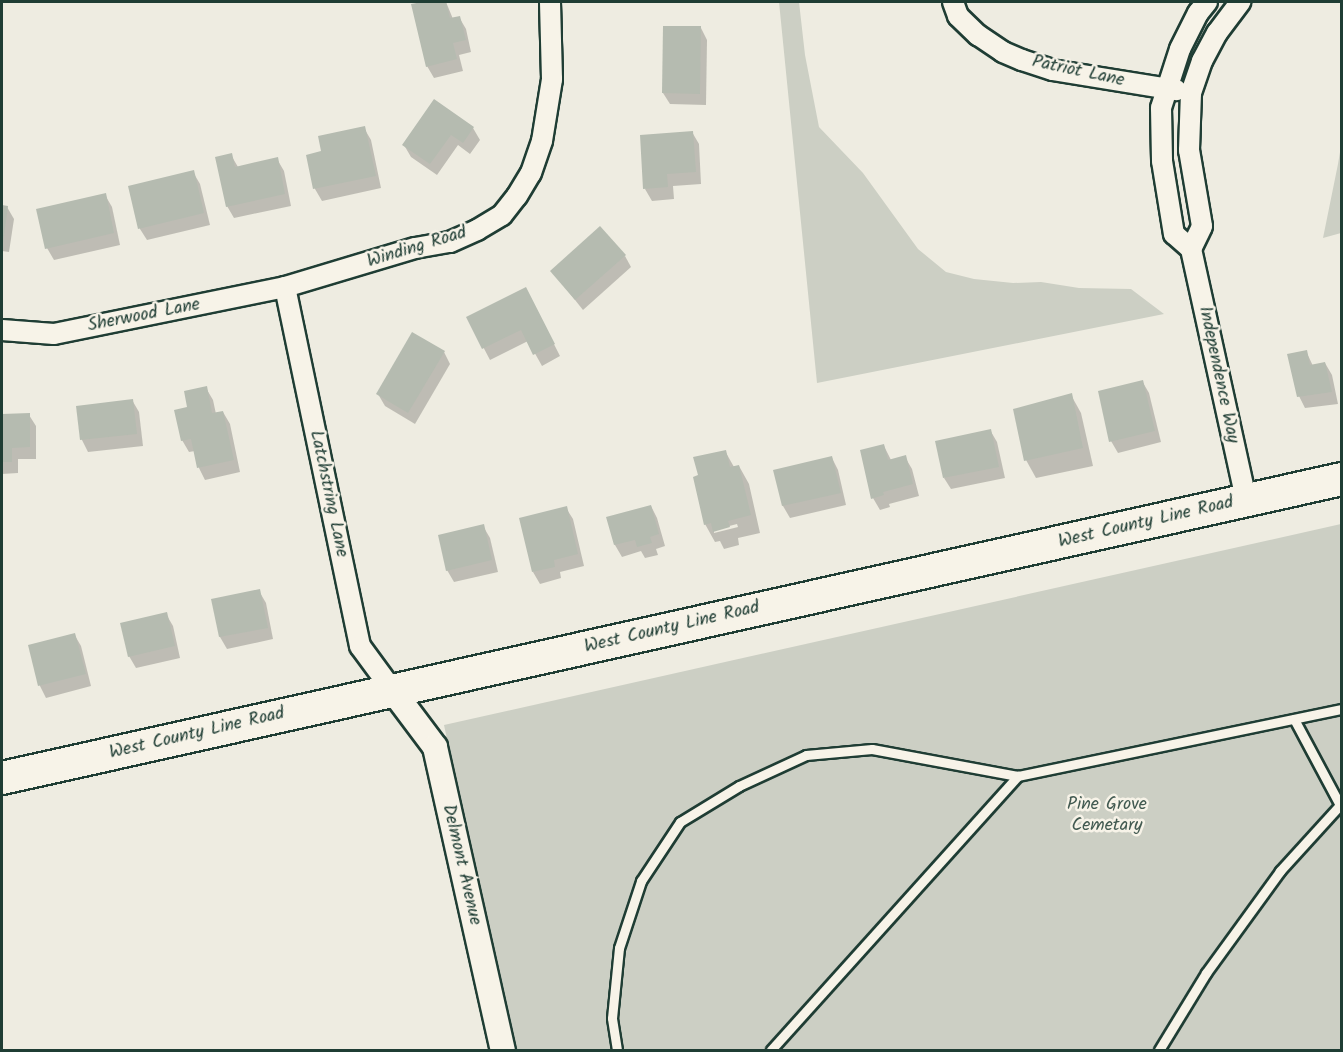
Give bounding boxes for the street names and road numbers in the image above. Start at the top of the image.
street label: Patriot Lane [1030,52,1126,92]
street label: Winding Road [365,223,469,273]
street label: Sherwood Lane [86,295,202,337]
street label: Independence Way [1193,305,1243,445]
street label: Latchstring Lane [304,429,352,559]
street label: West County Line Road [1056,492,1236,554]
street label: West County Line Road [582,597,762,659]
street label: West County Line Road [107,703,287,765]
street label: Delmont Avenue [437,802,485,928]

